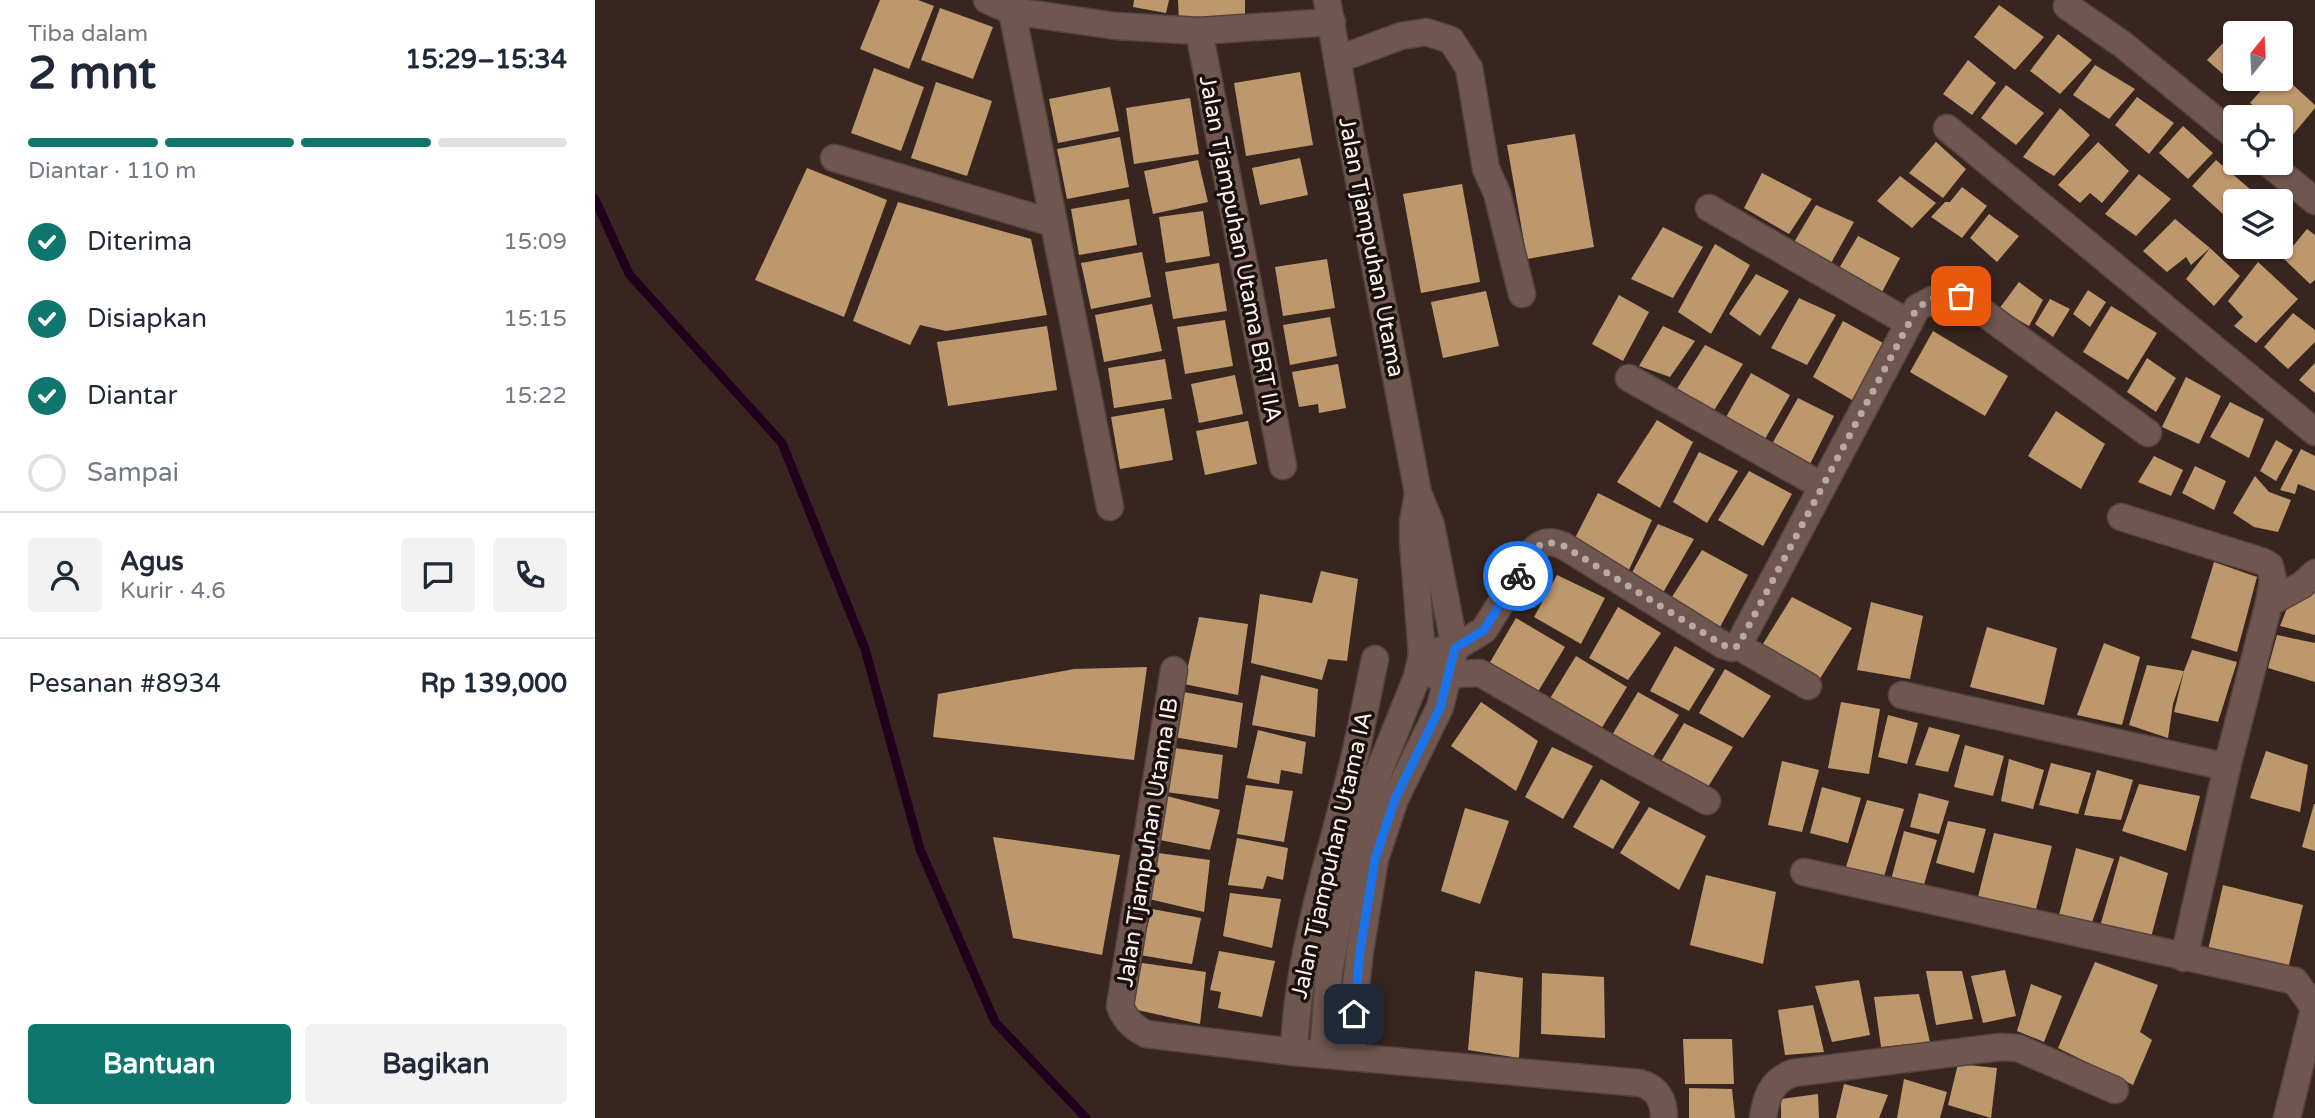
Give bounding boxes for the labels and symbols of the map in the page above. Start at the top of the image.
north arrow [2223,21,2293,91]
street label: Jalan Tjampuhan Utama BRT IIA [1193,73,1287,425]
street label: Jalan Tjampuhan Utama [1332,115,1410,380]
pin [1931,266,1991,326]
courier [1483,541,1553,611]
street label: Jalan Tjampuhan Utama IB [1111,695,1185,989]
street label: Jalan Tjampuhan Utama IA [1285,709,1379,1002]
pin [1324,984,1384,1044]

